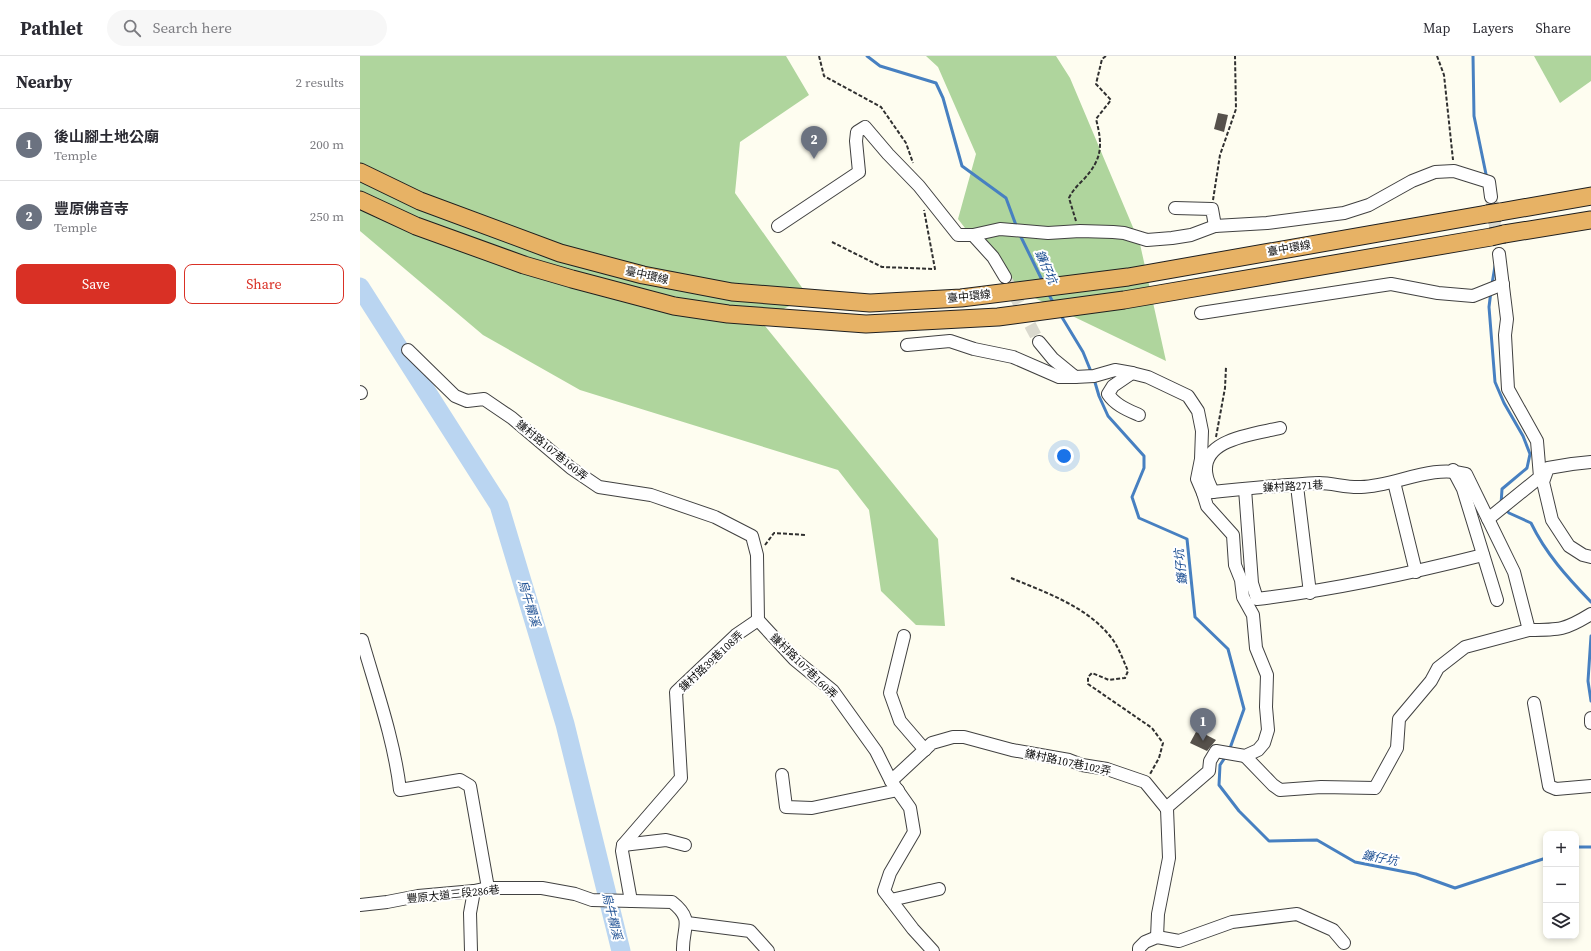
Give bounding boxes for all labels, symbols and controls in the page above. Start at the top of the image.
search box [107,10,387,46]
text: Pathlet [20,15,83,41]
icon: search [121,17,143,39]
text: Search here [153,17,232,38]
text: Map [1423,18,1450,38]
text: Layers [1472,18,1514,38]
text: Share [1536,18,1571,38]
text: Nearby [16,70,72,94]
text: 2 results [296,74,344,91]
text: 後山腳土地公廟 [54,126,159,147]
pin: 2 [801,126,827,159]
text: 1 [25,136,33,153]
text: 200 m [310,136,344,153]
text: Temple [54,147,97,164]
text: 豐原佛音寺 [54,198,129,219]
text: 2 [25,208,33,225]
text: 250 m [310,208,344,225]
text: Temple [54,219,97,236]
street label: 臺中環線 [1266,237,1312,260]
water label: 鐮仔坑 [1031,247,1061,289]
street label: 臺中環線 [624,263,670,288]
button: Save [16,264,176,304]
button: Share [184,264,344,304]
street label: 臺中環線 [946,287,992,306]
street label: 鎌村路107巷160弄 [513,417,591,484]
your location [1054,446,1074,466]
street label: 鎌村路271巷 [1262,477,1324,496]
water label: 鐮仔坑 [1171,546,1191,586]
water label: 烏牛欄溪 [514,578,544,630]
street label: 鎌村路39巷108弄 [676,628,747,695]
street label: 鎌村路107巷160弄 [767,630,841,702]
pin: 1 [1190,708,1216,741]
street label: 鎌村路107巷102弄 [1023,746,1112,779]
map controls [1543,831,1579,939]
button: + [1543,831,1579,867]
water label: 鐮仔坑 [1361,847,1401,870]
button: − [1543,867,1579,903]
street label: 豐原大道三段286巷 [406,882,500,907]
water label: 烏牛欄溪 [598,891,626,943]
button: layers [1543,903,1579,939]

